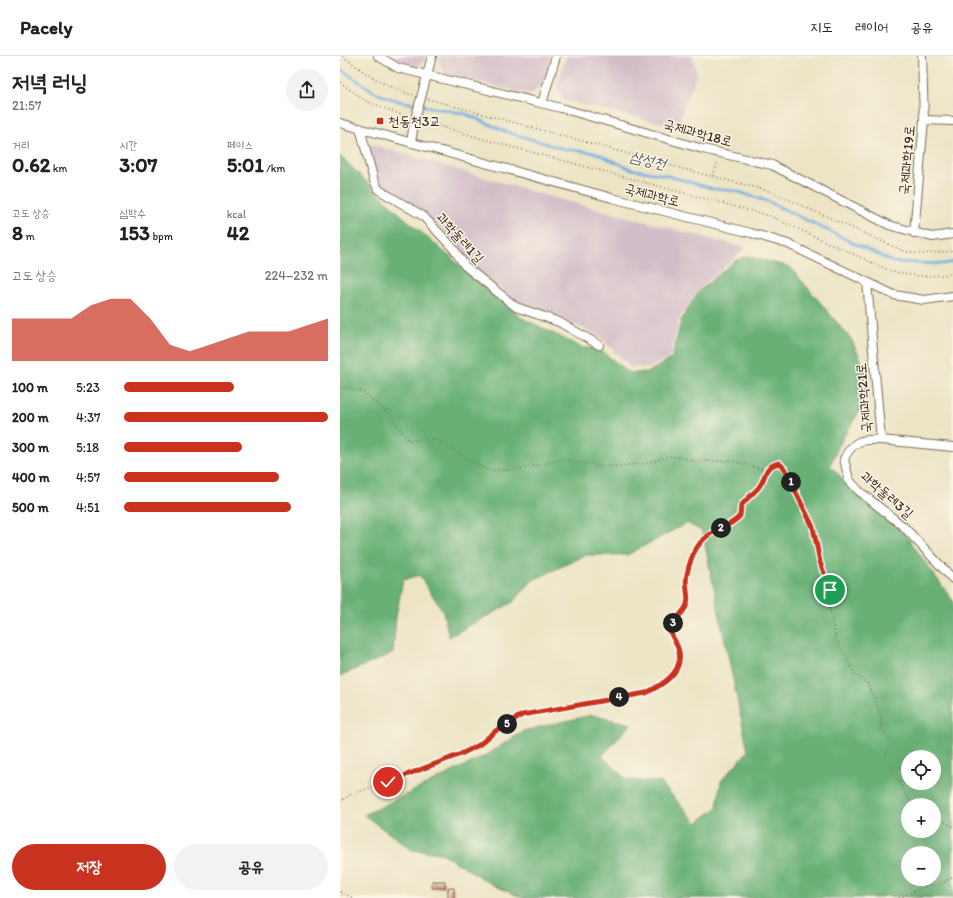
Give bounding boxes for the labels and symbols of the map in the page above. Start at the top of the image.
place label: 천동천3교 [388,113,441,130]
marker: 천동천3교 [375,116,385,126]
street label: 국제과학18로 [662,116,734,150]
street label: 국제과학19로 [895,124,919,196]
water label: 삼성천 [628,147,670,174]
street label: 국제과학로 [623,180,681,210]
street label: 과학둘레1길 [433,209,488,268]
street label: 국제과학21로 [852,362,876,434]
street label: 과학둘레3길 [857,468,917,523]
pin: 1 [781,472,801,492]
pin: 2 [711,518,731,538]
pin [813,573,847,607]
pin: 3 [663,613,683,633]
pin: 4 [609,687,629,707]
pin: 5 [497,714,517,734]
pin [371,765,405,799]

